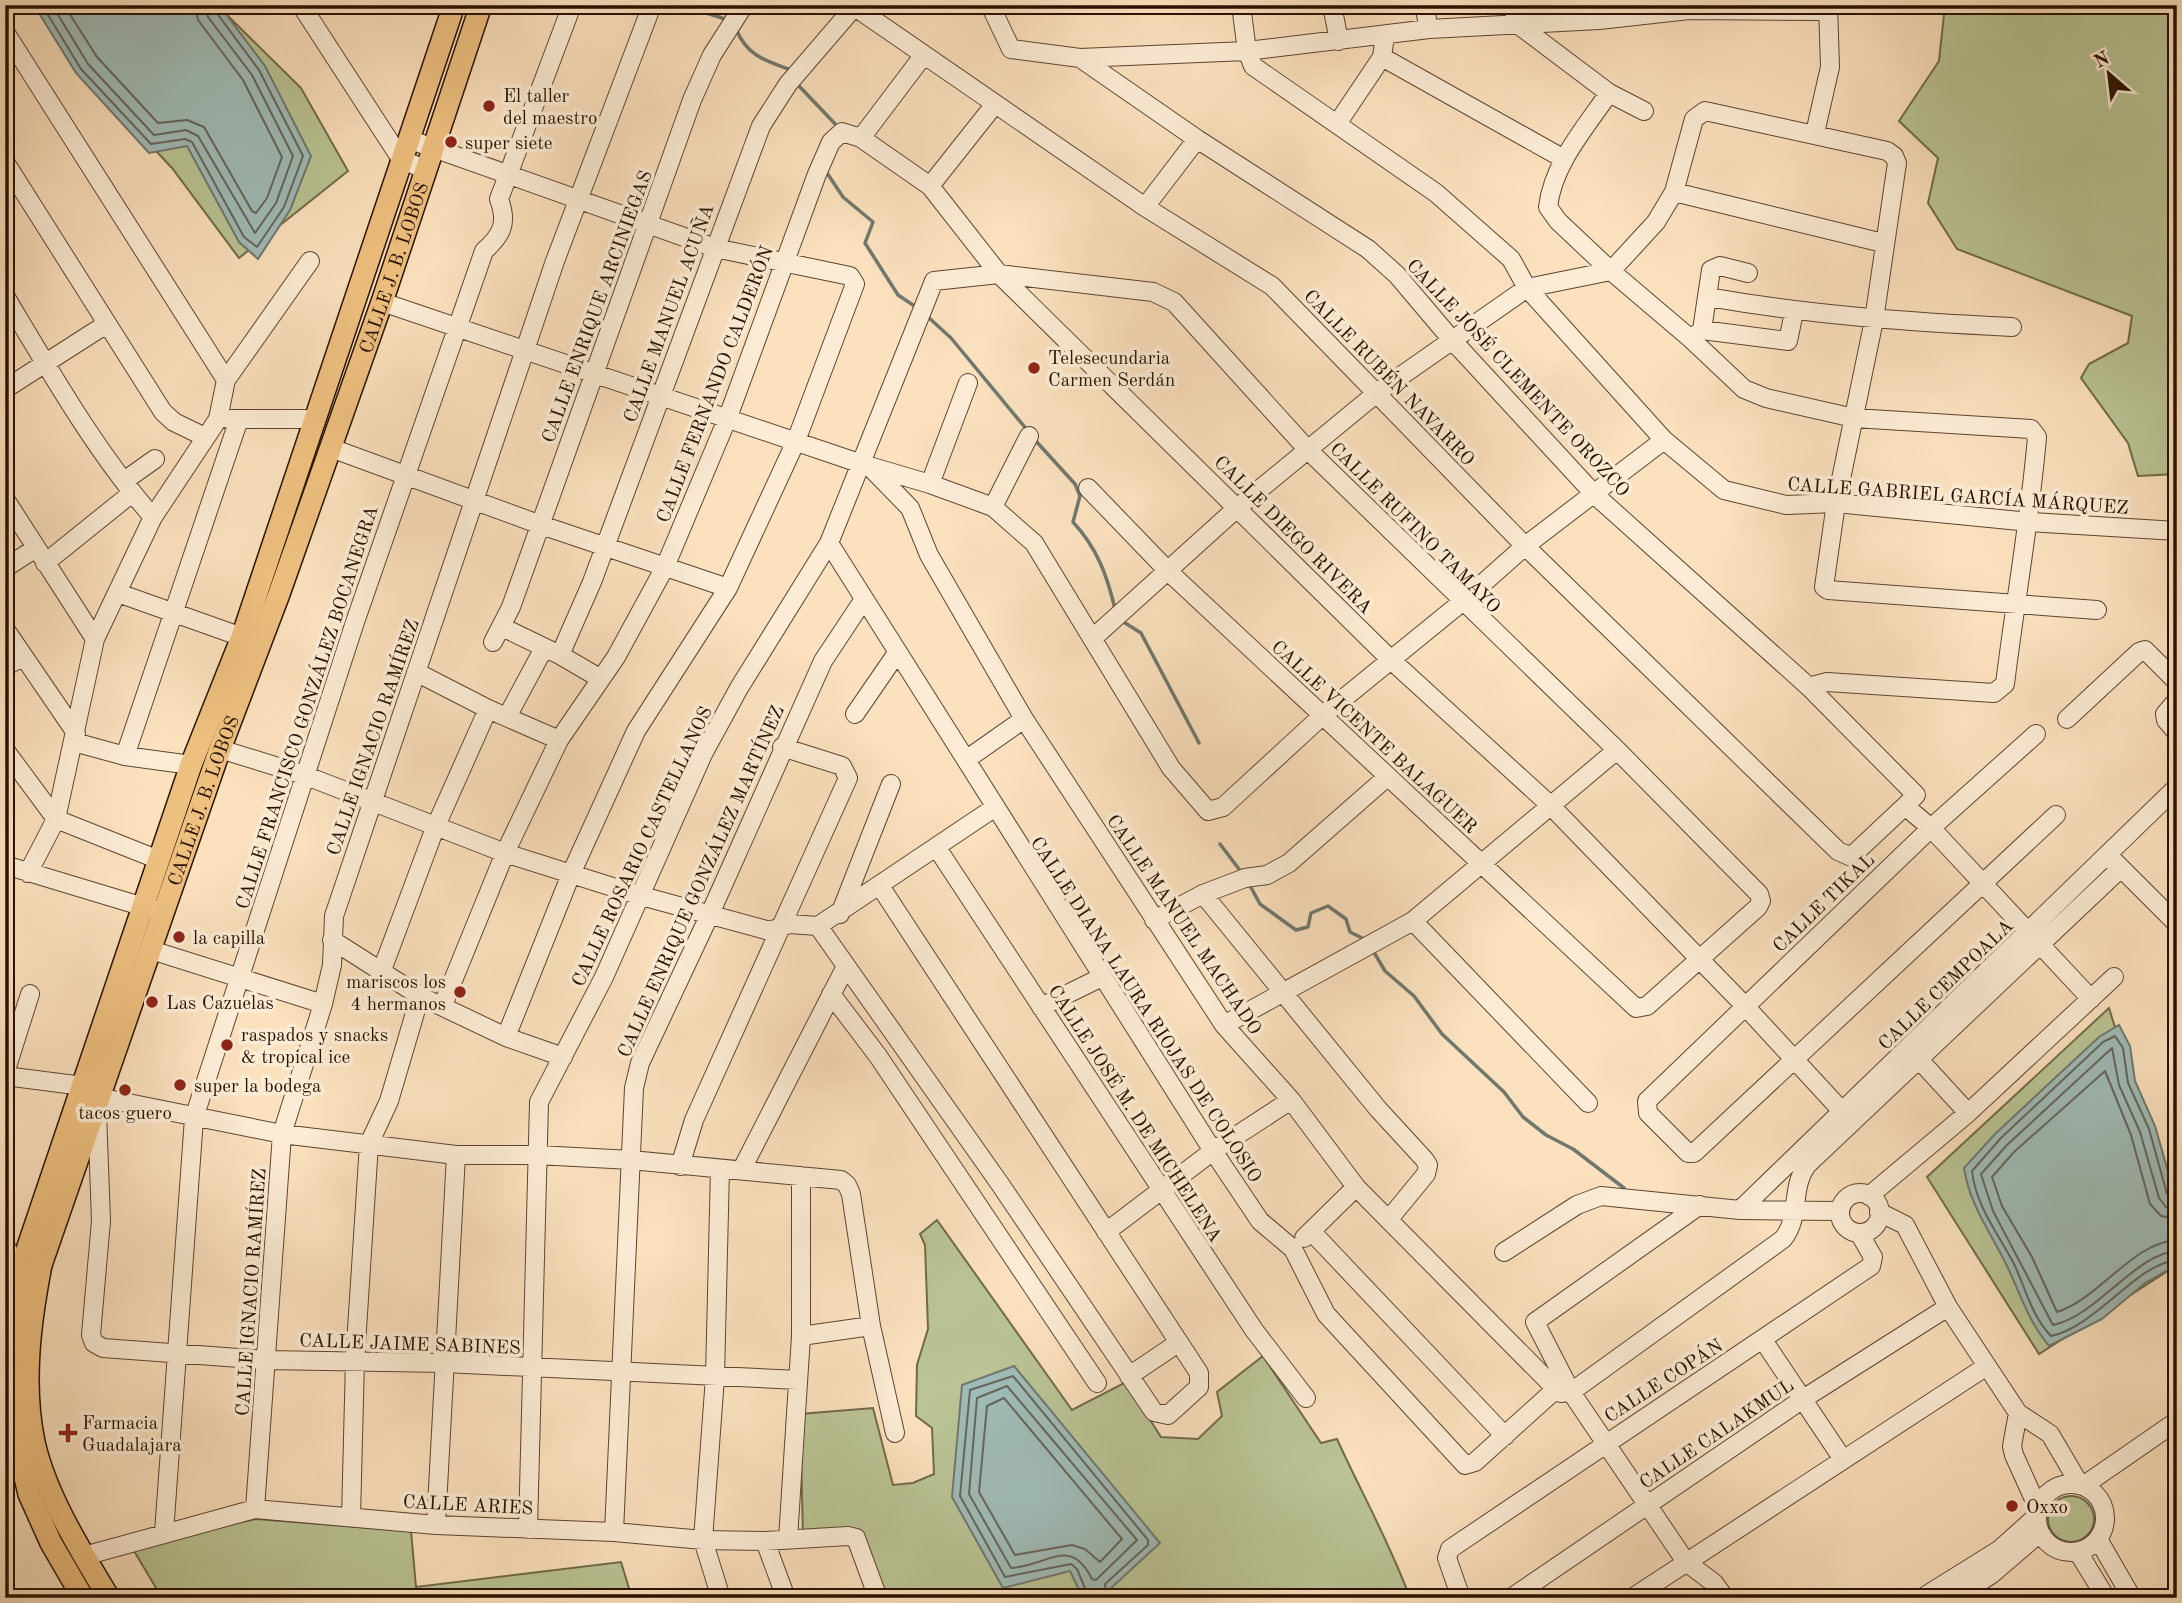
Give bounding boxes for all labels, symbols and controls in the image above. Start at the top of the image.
north arrow [2074,38,2144,108]
text: N [2091,49,2113,73]
place label: El taller del maestro [503,88,597,129]
marker: El taller del maestro [481,98,497,114]
marker: super siete [443,134,459,150]
place label: super siete [465,135,553,154]
street label: CALLE ENRIQUE ARCINIEGAS [540,168,657,446]
street label: CALLE J. B. LOBOS [358,180,433,356]
street label: CALLE MANUEL ACUÑA [617,200,719,426]
street label: CALLE FERNANDO CALDERÓN [650,242,778,526]
street label: CALLE JOSÉ CLEMENTE OROZCO [1402,254,1635,501]
street label: CALLE RUBÉN NAVARRO [1299,284,1480,470]
place label: Telesecundaria Carmen Serdán [1048,350,1175,391]
marker: Telesecundaria Carmen Serdán [1026,360,1042,376]
street label: CALLE RUFINO TAMAYO [1325,440,1503,618]
street label: CALLE DIEGO RIVERA [1210,453,1375,619]
street label: CALLE GABRIEL GARCÍA MÁRQUEZ [1787,472,2129,519]
street label: CALLE FRANCISCO GONZÁLEZ BOCANEGRA [230,502,383,912]
street label: CALLE IGNACIO RAMÍREZ [321,616,424,858]
street label: CALLE VICENTE BALAGUER [1267,638,1480,838]
street label: CALLE ENRIQUE GONZÁLEZ MARTÍNEZ [612,702,789,1061]
street label: CALLE ROSARIO CASTELLANOS [570,704,717,990]
street label: CALLE J. B. LOBOS [166,714,244,889]
street label: CALLE MANUEL MACHADO [1102,812,1264,1039]
street label: CALLE DIANA LAURA RIOJAS DE COLOSIO [1026,834,1264,1187]
street label: CALLE TIKAL [1770,851,1879,957]
street label: CALLE CEMPOALA [1876,917,2018,1055]
marker: la capilla [171,929,187,945]
place label: la capilla [193,930,266,949]
place label: mariscos los 4 hermanos [346,974,446,1015]
street label: CALLE JOSÉ M. DE MICHELENA [1044,980,1228,1247]
marker: mariscos los 4 hermanos [452,984,468,1000]
marker: Las Cazuelas [144,994,160,1010]
place label: Las Cazuelas [166,995,274,1014]
place label: raspados y snacks & tropical ice [241,1027,388,1068]
marker: raspados y snacks & tropical ice [219,1037,235,1053]
marker: super la bodega [172,1077,188,1093]
place label: super la bodega [194,1078,322,1097]
marker: tacos guero [117,1082,133,1098]
place label: tacos guero [78,1105,172,1124]
street label: CALLE IGNACIO RAMÍREZ [230,1167,271,1417]
street label: CALLE JAIME SABINES [299,1332,521,1359]
street label: CALLE COPÁN [1600,1333,1727,1427]
street label: CALLE CALAKMUL [1637,1376,1798,1494]
place label: Farmacia Guadalajara [82,1415,182,1456]
marker: Farmacia Guadalajara [60,1425,76,1441]
street label: CALLE ARIES [402,1494,534,1519]
marker: Oxxo [2004,1498,2020,1514]
place label: Oxxo [2026,1499,2068,1518]

